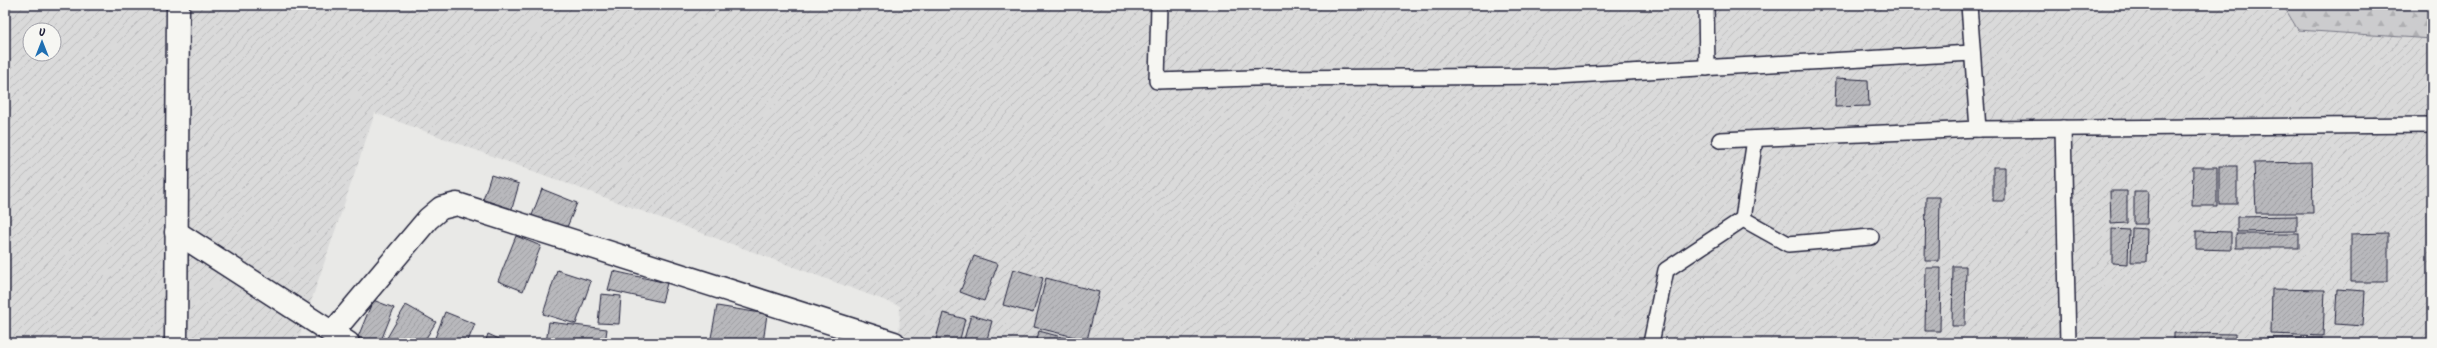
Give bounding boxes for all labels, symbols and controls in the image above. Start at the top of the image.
north arrow [22,22,62,62]
text: U [39,24,46,42]

